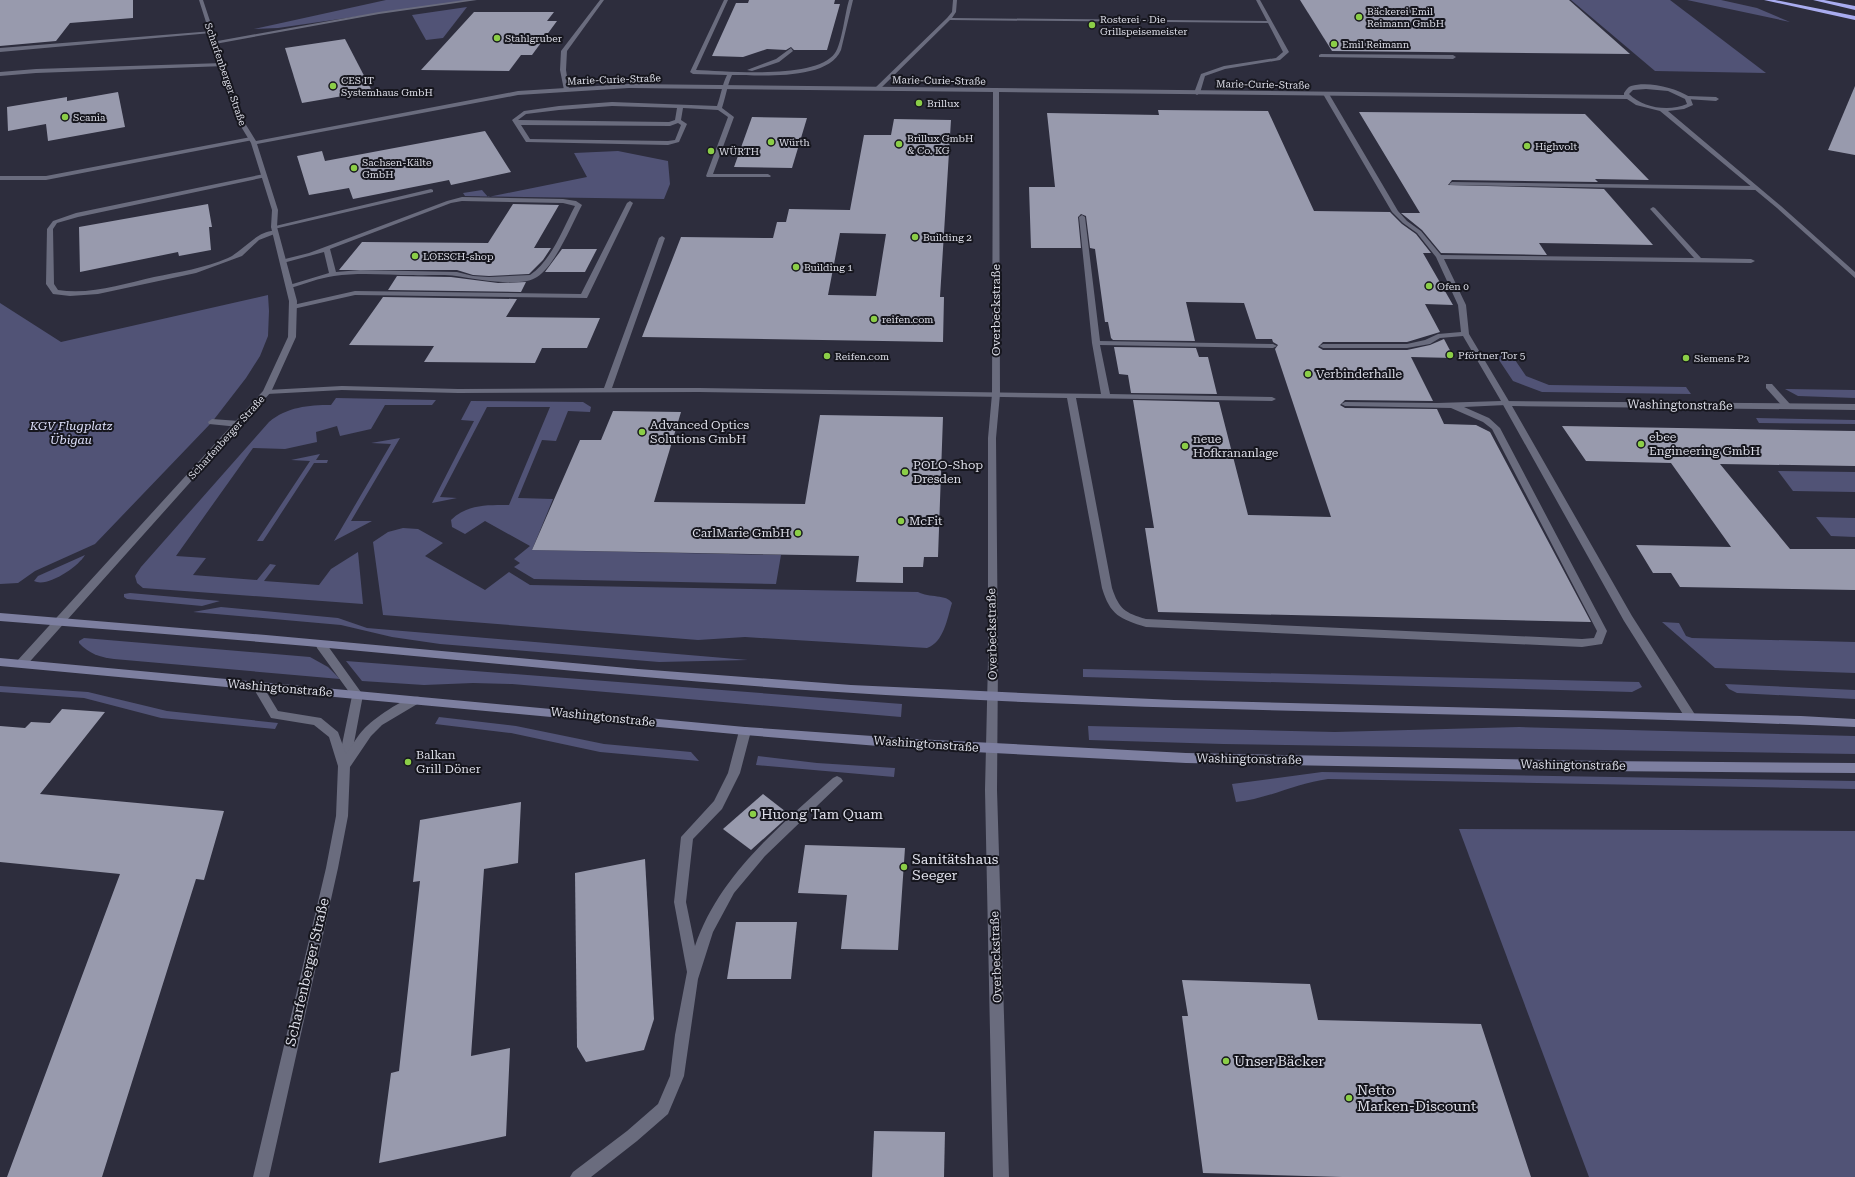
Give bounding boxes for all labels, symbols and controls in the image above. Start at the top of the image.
place label: Bäckerei Emil Reimann GmbH [1367,6,1444,29]
marker: Bäckerei Emil Reimann GmbH [1354,12,1364,22]
place label: Rosterei - Die Grillspeisemeister [1100,14,1187,37]
marker: Rosterei - Die Grillspeisemeister [1087,20,1097,30]
street label: Scharfenberger Straße [203,21,248,128]
marker: Stahlgruber [492,33,502,43]
place label: Stahlgruber [505,33,562,44]
marker: Emil Reimann [1329,39,1339,49]
place label: Emil Reimann [1342,39,1410,50]
street label: Marie-Curie-Straße [567,72,662,87]
street label: Marie-Curie-Straße [892,74,986,87]
place label: CES IT Systemhaus GmbH [341,75,433,98]
street label: Marie-Curie-Straße [1216,78,1310,91]
marker: CES IT Systemhaus GmbH [328,81,338,91]
marker: Brillux [914,98,924,108]
place label: Brillux [927,98,960,109]
marker: Scania [60,112,70,122]
place label: Scania [73,112,106,123]
place label: Brillux GmbH & Co. KG [907,133,973,156]
marker: Würth [766,137,776,147]
place label: Würth [779,137,810,148]
marker: Brillux GmbH & Co. KG [894,139,904,149]
marker: Highvolt [1522,141,1532,151]
place label: Highvolt [1535,141,1577,152]
marker: WÜRTH [706,146,716,156]
place label: WÜRTH [719,146,759,157]
place label: Sachsen-Kälte GmbH [362,157,432,180]
marker: Sachsen-Kälte GmbH [349,163,359,173]
marker: Building 2 [910,232,920,242]
place label: Building 2 [923,232,972,243]
marker: LOESCH-shop [410,251,420,261]
place label: LOESCH-shop [423,251,494,262]
marker: Building 1 [791,262,801,272]
place label: Building 1 [804,262,853,273]
street label: Overbeckstraße [989,264,1003,356]
marker: Ofen 0 [1424,281,1434,291]
place label: Ofen 0 [1437,281,1469,292]
marker: reifen.com [869,314,879,324]
place label: reifen.com [882,314,933,325]
marker: Pförtner Tor 5 [1445,350,1455,360]
place label: Pförtner Tor 5 [1458,350,1526,361]
marker: Reifen.com [822,351,832,361]
place label: Reifen.com [835,351,889,362]
marker: Siemens P2 [1681,353,1691,363]
place label: Siemens P2 [1694,353,1750,364]
place label: Verbinderhalle [1316,367,1402,381]
marker: Verbinderhalle [1303,369,1313,379]
street label: Scharfenberger Straße [186,393,267,481]
street label: Washingtonstraße [1627,397,1733,413]
place label: Advanced Optics Solutions GmbH [650,418,750,446]
park label: KGV Flugplatz Übigau [29,419,112,447]
marker: Advanced Optics Solutions GmbH [637,427,647,437]
place label: ebee Engineering GmbH [1649,430,1760,458]
place label: neue Hofkrananlage [1193,432,1279,460]
marker: ebee Engineering GmbH [1636,439,1646,449]
marker: neue Hofkrananlage [1180,441,1190,451]
place label: POLO-Shop Dresden [913,458,983,486]
marker: POLO-Shop Dresden [900,467,910,477]
place label: McFit [909,514,943,528]
marker: McFit [896,516,906,526]
place label: CarlMarie GmbH [692,526,790,540]
marker: CarlMarie GmbH [793,528,803,538]
street label: Overbeckstraße [984,587,1000,680]
street label: Washingtonstraße [227,676,333,700]
street label: Washingtonstraße [550,705,656,730]
street label: Washingtonstraße [873,733,979,755]
place label: Balkan Grill Döner [416,748,481,776]
street label: Washingtonstraße [1196,751,1302,767]
marker: Balkan Grill Döner [403,757,413,767]
street label: Washingtonstraße [1520,757,1626,773]
place label: Huong Tam Quam [761,806,883,822]
marker: Huong Tam Quam [748,809,758,819]
place label: Sanitätshaus Seeger [912,851,999,883]
marker: Sanitätshaus Seeger [899,862,909,872]
street label: Scharfenberger Straße [282,896,332,1048]
street label: Overbeckstraße [987,910,1005,1003]
place label: Unser Bäcker [1234,1053,1324,1069]
marker: Unser Bäcker [1221,1056,1231,1066]
place label: Netto Marken-Discount [1357,1082,1476,1114]
marker: Netto Marken-Discount [1344,1093,1354,1103]

